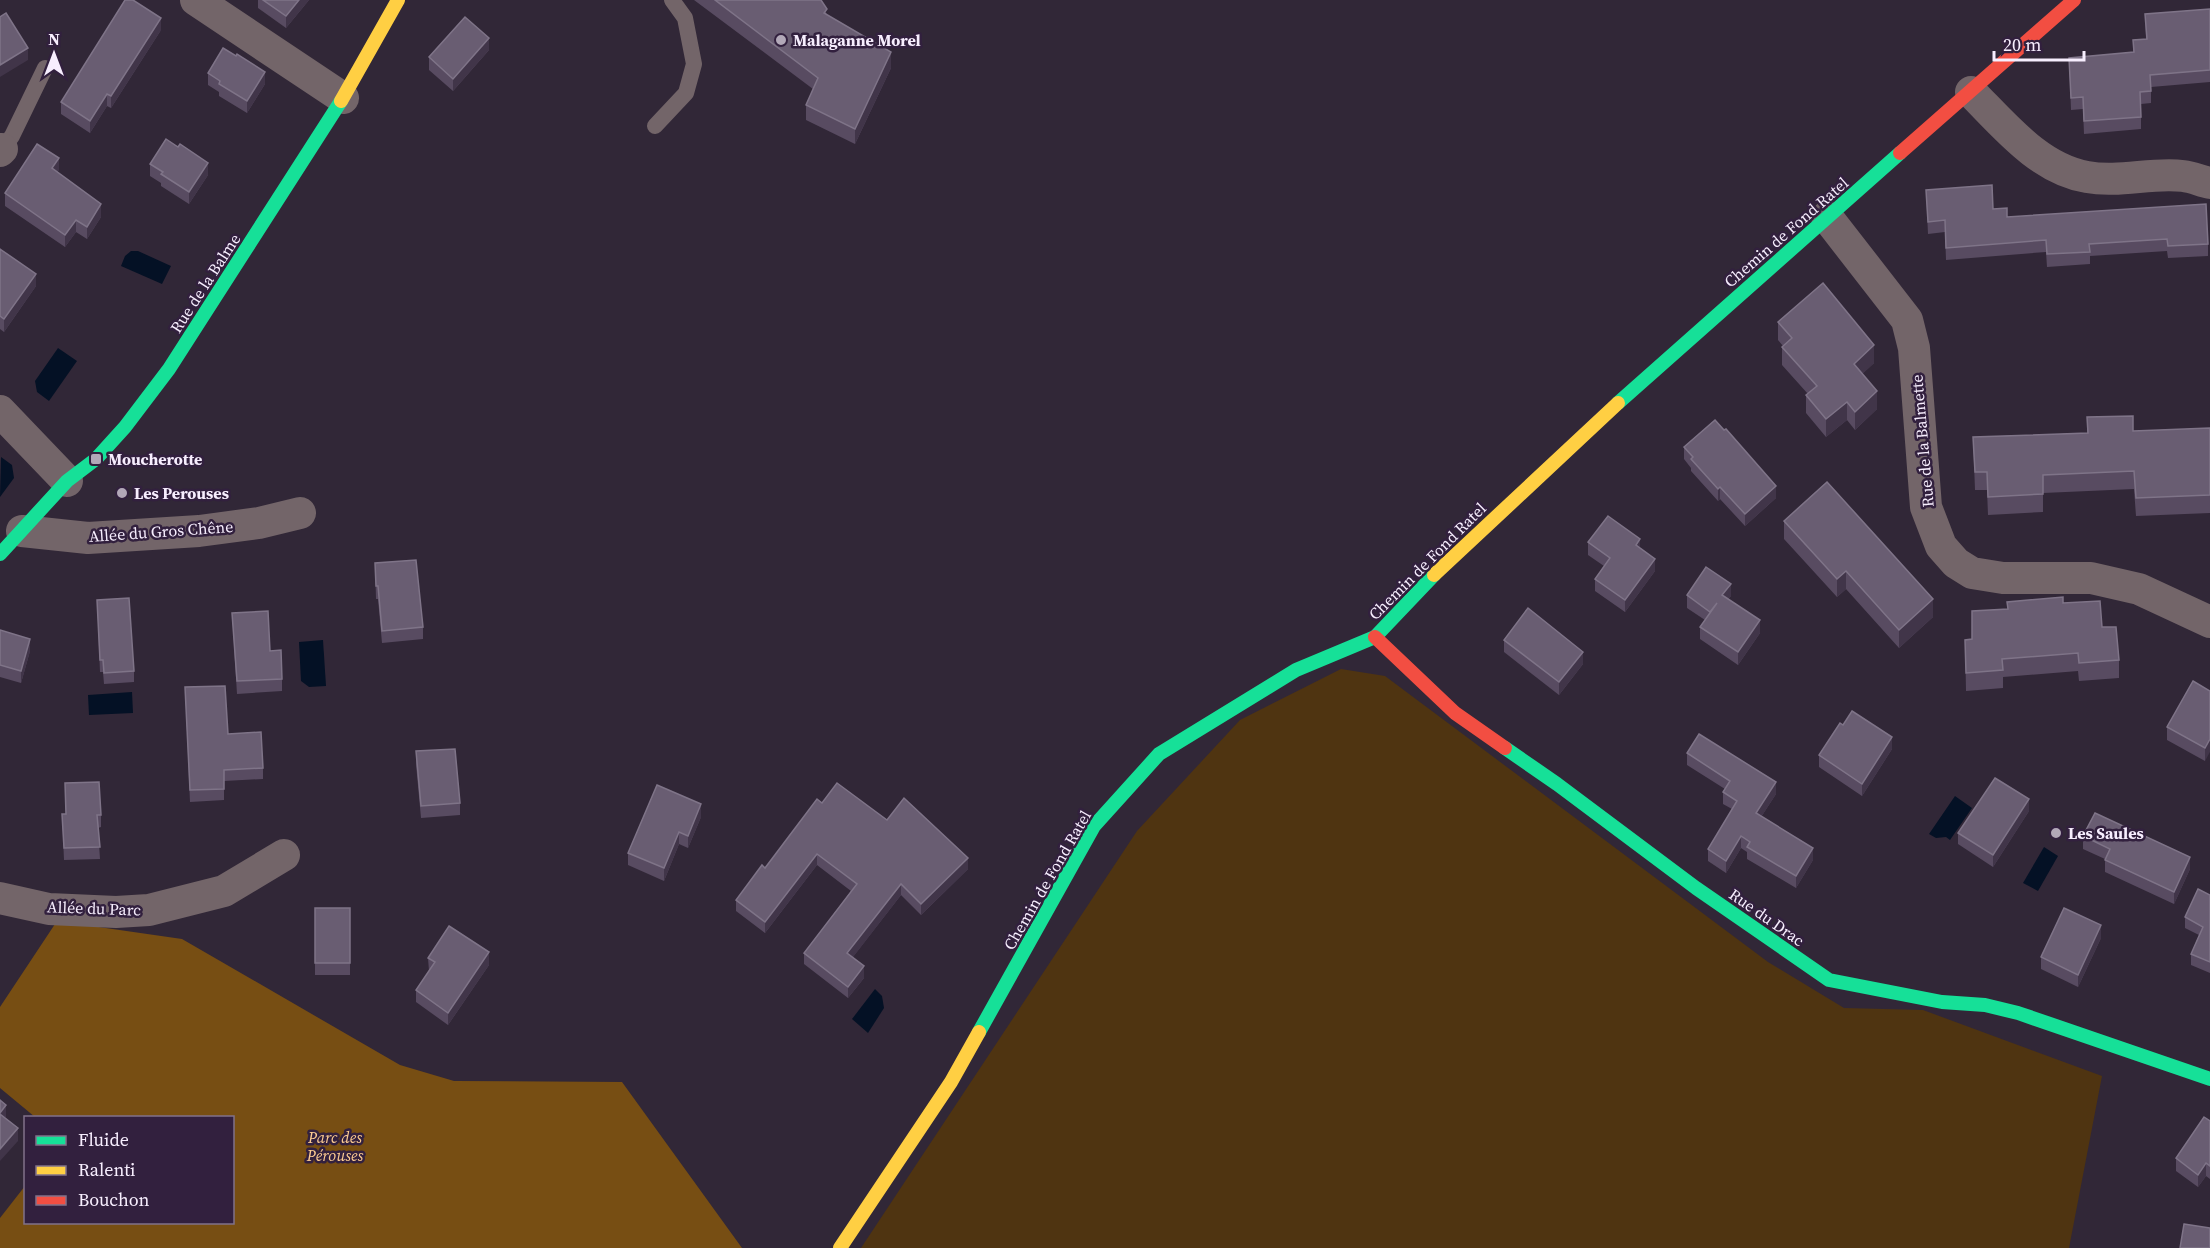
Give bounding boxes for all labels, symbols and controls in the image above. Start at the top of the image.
north arrow [24,24,84,84]
scale bar [1994,24,2084,62]
text: N [48,28,60,50]
place label: Malaganne Morel [793,29,921,51]
text: 20 m [2003,32,2041,57]
marker: Malaganne Morel [774,33,788,47]
street label: Chemin de Fond Ratel [1719,172,1853,292]
street label: Rue de la Balme [165,229,245,337]
street label: Rue de la Balmette [1905,374,1939,508]
place label: Moucherotte [108,448,202,470]
marker: Moucherotte [89,452,103,466]
place label: Les Perouses [134,482,229,504]
marker: Les Perouses [115,486,129,500]
street label: Chemin de Fond Ratel [1363,497,1491,625]
street label: Allée du Gros Chêne [88,515,234,547]
street label: Chemin de Fond Ratel [998,806,1096,954]
place label: Les Saules [2068,822,2144,844]
marker: Les Saules [2049,826,2063,840]
street label: Rue du Drac [1725,883,1809,951]
street label: Allée du Parc [47,895,142,921]
legend [24,1116,234,1224]
park label: Parc des Pérouses [306,1126,363,1166]
text: Fluide [78,1127,129,1152]
text: Ralenti [78,1157,135,1182]
text: Bouchon [78,1187,150,1212]

